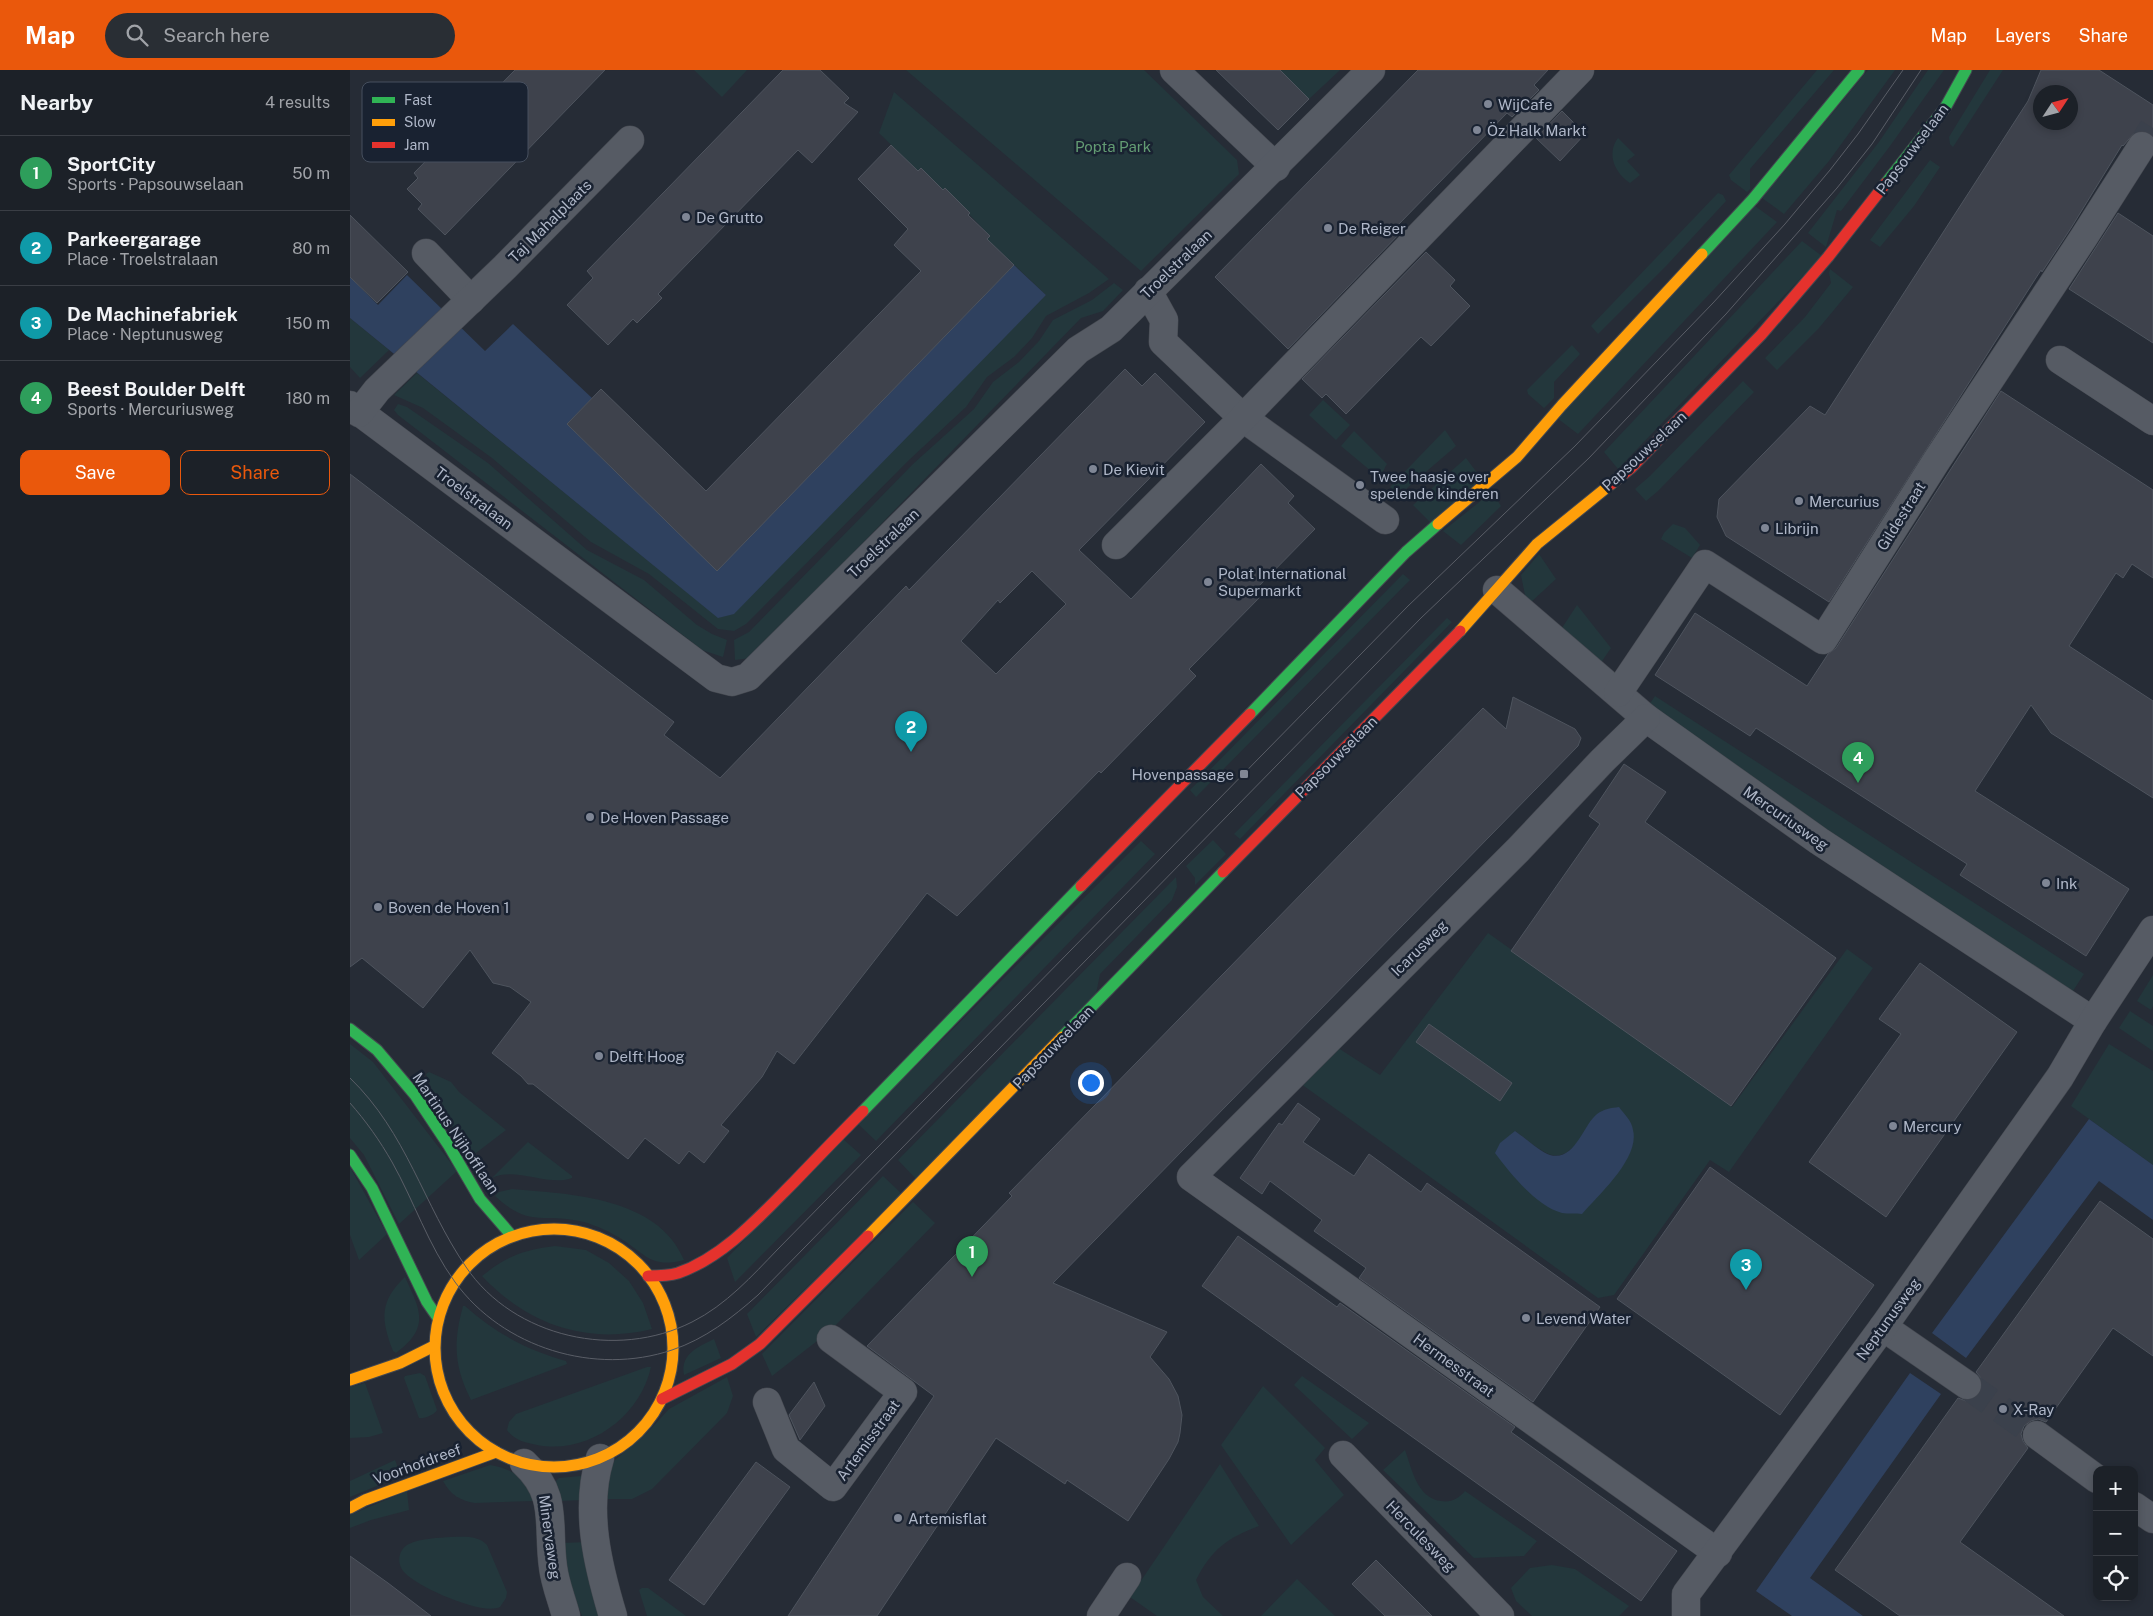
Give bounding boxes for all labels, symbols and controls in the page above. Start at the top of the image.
search box [105,13,455,58]
text: Map [25,21,75,49]
icon: search [123,21,151,49]
text: Search here [163,24,270,46]
text: Map [1931,25,1967,46]
text: Layers [1995,25,2051,46]
text: Share [2079,25,2128,46]
legend [362,82,528,162]
north arrow [2033,85,2078,130]
text: Nearby [20,90,93,115]
text: Fast [404,92,432,108]
text: 4 results [265,93,330,112]
place label: WijCafe [1498,96,1553,113]
marker: WijCafe [1482,98,1494,110]
street label: Papsouwselaan [1873,100,1951,198]
text: Slow [404,114,436,130]
place label: Öz Halk Markt [1487,121,1587,139]
marker: Öz Halk Markt [1471,124,1483,136]
text: Jam [404,137,429,153]
park label: Popta Park [1075,138,1151,155]
text: SportCity [67,153,156,175]
text: 1 [33,164,39,183]
text: 50 m [292,164,330,183]
text: Sports · Papsouwselaan [67,175,244,194]
street label: Taj Mahalplaats [505,176,595,266]
place label: De Grutto [696,209,763,226]
marker: De Grutto [680,211,692,223]
place label: De Reiger [1338,220,1406,237]
marker: De Reiger [1322,222,1334,234]
street label: Troelstralaan [1137,226,1215,302]
text: Parkeergarage [67,228,201,250]
text: 2 [31,239,41,258]
text: 80 m [292,239,330,258]
text: Place · Troelstralaan [67,250,218,269]
text: De Machinefabriek [67,303,238,325]
text: 3 [31,314,41,333]
text: 150 m [286,314,330,333]
text: Place · Neptunusweg [67,325,223,344]
text: Beest Boulder Delft [67,378,246,400]
text: 4 [31,389,41,408]
text: 180 m [286,389,330,408]
text: Sports · Mercuriusweg [67,400,234,419]
street label: Papsouwselaan [1598,408,1690,494]
button: Save [20,450,170,495]
button: Share [180,450,330,495]
place label: De Kievit [1103,461,1165,478]
street label: Troelstralaan [432,463,516,533]
marker: De Kievit [1087,463,1099,475]
place label: Twee haasje over spelende kinderen [1370,468,1499,502]
marker: Twee haasje over spelende kinderen [1354,479,1366,491]
street label: Gildestraat [1873,479,1929,553]
place label: Mercurius [1809,493,1879,510]
marker: Mercurius [1793,495,1805,507]
street label: Troelstralaan [844,505,922,581]
place label: Librijn [1775,520,1819,537]
marker: Librijn [1759,522,1771,534]
place label: Polat International Supermarkt [1218,565,1347,599]
marker: Polat International Supermarkt [1202,576,1214,588]
pin: 2 [895,711,927,752]
street label: Papsouwselaan [1292,713,1380,801]
pin: 4 [1842,742,1874,783]
place label: Hovenpassage [1132,766,1234,783]
marker: Hovenpassage [1238,768,1250,780]
street label: Mercuriusweg [1740,782,1832,854]
place label: De Hoven Passage [600,809,729,826]
marker: De Hoven Passage [584,811,596,823]
place label: Ink [2056,875,2077,892]
marker: Ink [2040,877,2052,889]
place label: Boven de Hoven 1 [388,899,509,916]
marker: Boven de Hoven 1 [372,901,384,913]
street label: Icarusweg [1388,917,1450,979]
street label: Papsouwselaan [1009,1002,1097,1092]
place label: Delft Hoog [609,1048,685,1065]
marker: Delft Hoog [593,1050,605,1062]
street label: Martinus Nijhofflaan [409,1069,503,1197]
your location [1078,1070,1104,1096]
place label: Mercury [1903,1118,1961,1135]
marker: Mercury [1887,1120,1899,1132]
pin: 1 [956,1236,988,1277]
pin: 3 [1730,1249,1762,1290]
street label: Neptunusweg [1853,1275,1923,1363]
place label: Levend Water [1536,1310,1631,1327]
marker: Levend Water [1520,1312,1532,1324]
street label: Hermesstraat [1410,1330,1498,1400]
street label: Artemisstraat [833,1396,903,1484]
place label: X-Ray [2013,1401,2054,1418]
marker: X-Ray [1997,1403,2009,1415]
street label: Voorhofdreef [371,1440,463,1488]
map controls [2093,1466,2138,1601]
button: + [2093,1466,2138,1511]
street label: Minervaweg [536,1494,564,1580]
street label: Herculesweg [1383,1497,1459,1575]
place label: Artemisflat [908,1510,987,1527]
button: − [2093,1511,2138,1556]
marker: Artemisflat [892,1512,904,1524]
button: locate [2093,1556,2138,1601]

